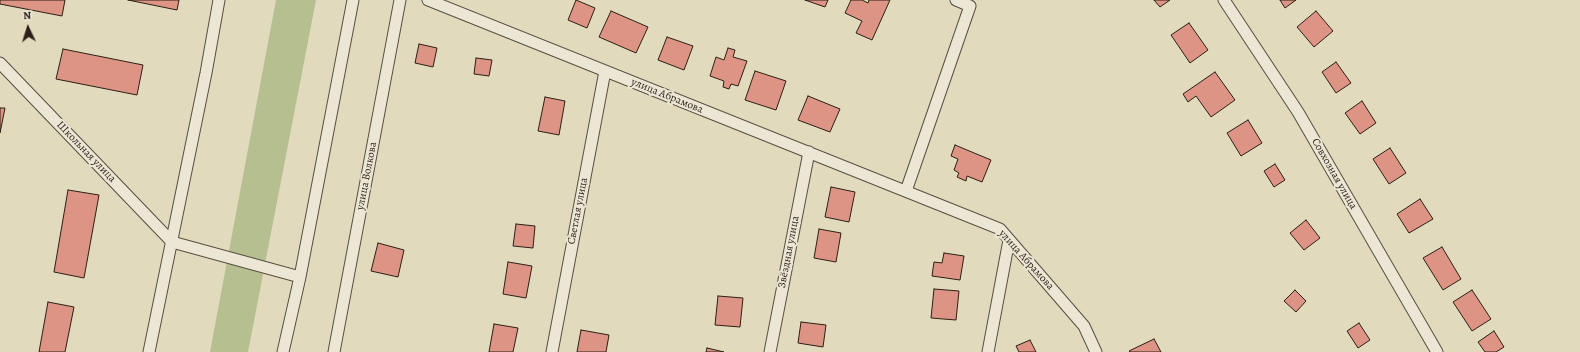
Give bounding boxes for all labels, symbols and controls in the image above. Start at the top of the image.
north arrow [8,8,48,48]
text: N [23,8,32,23]
street label: улица Абрамова [629,76,705,116]
street label: Школьная улица [53,119,119,185]
street label: Совхозная улица [1308,136,1360,212]
street label: улица Волкова [354,141,380,211]
street label: Светлая улица [565,176,591,246]
street label: Звёздная улица [776,215,802,289]
street label: улица Абрамова [996,227,1056,293]

